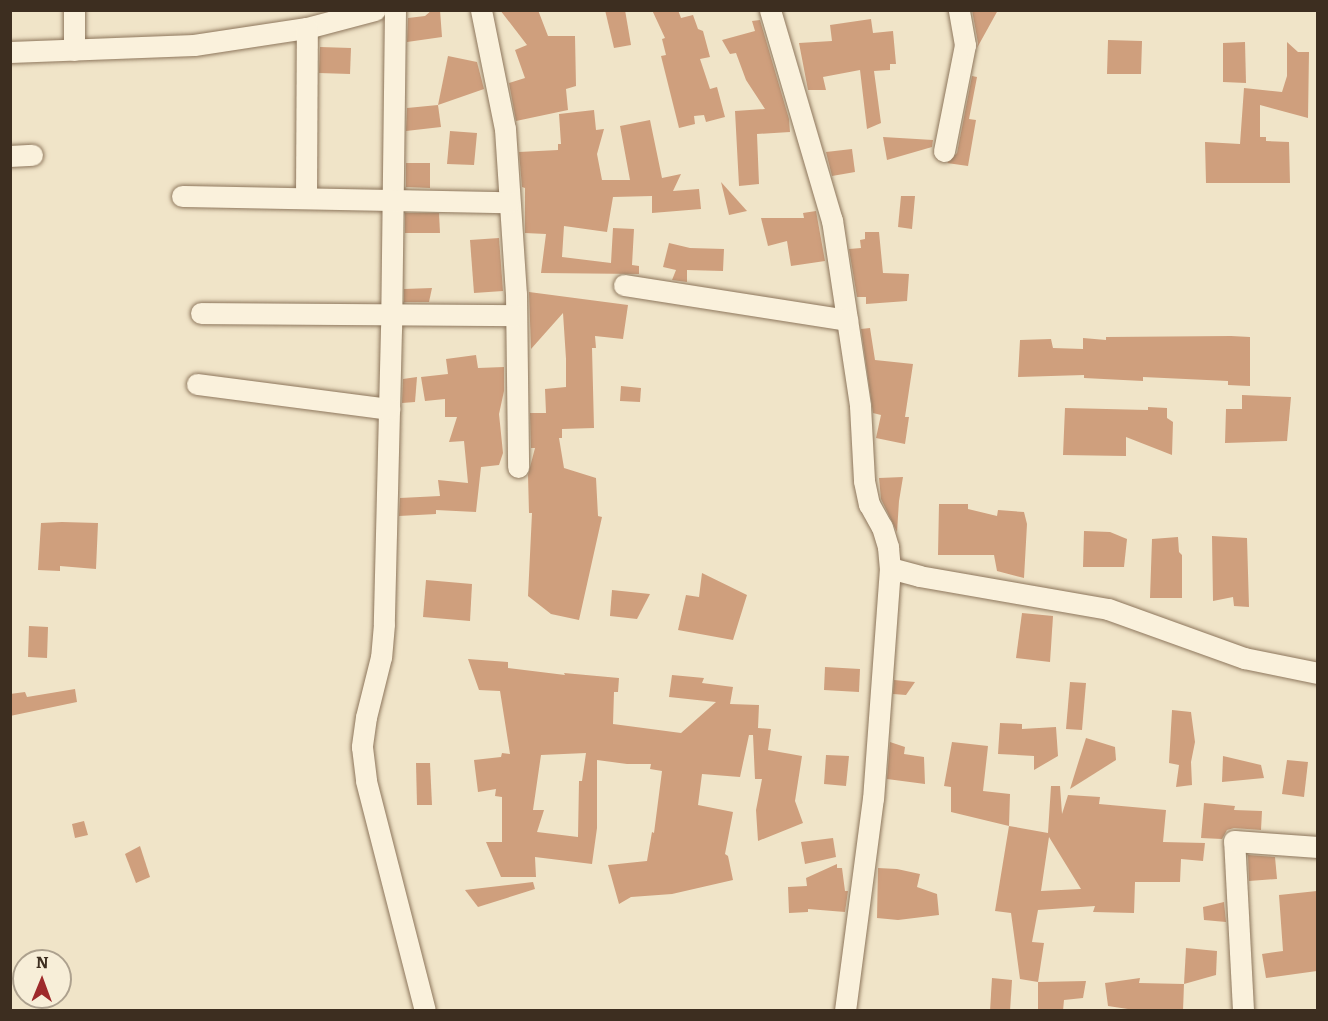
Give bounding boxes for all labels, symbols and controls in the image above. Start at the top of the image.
north arrow [12,949,72,1009]
text: N [36,953,49,972]

